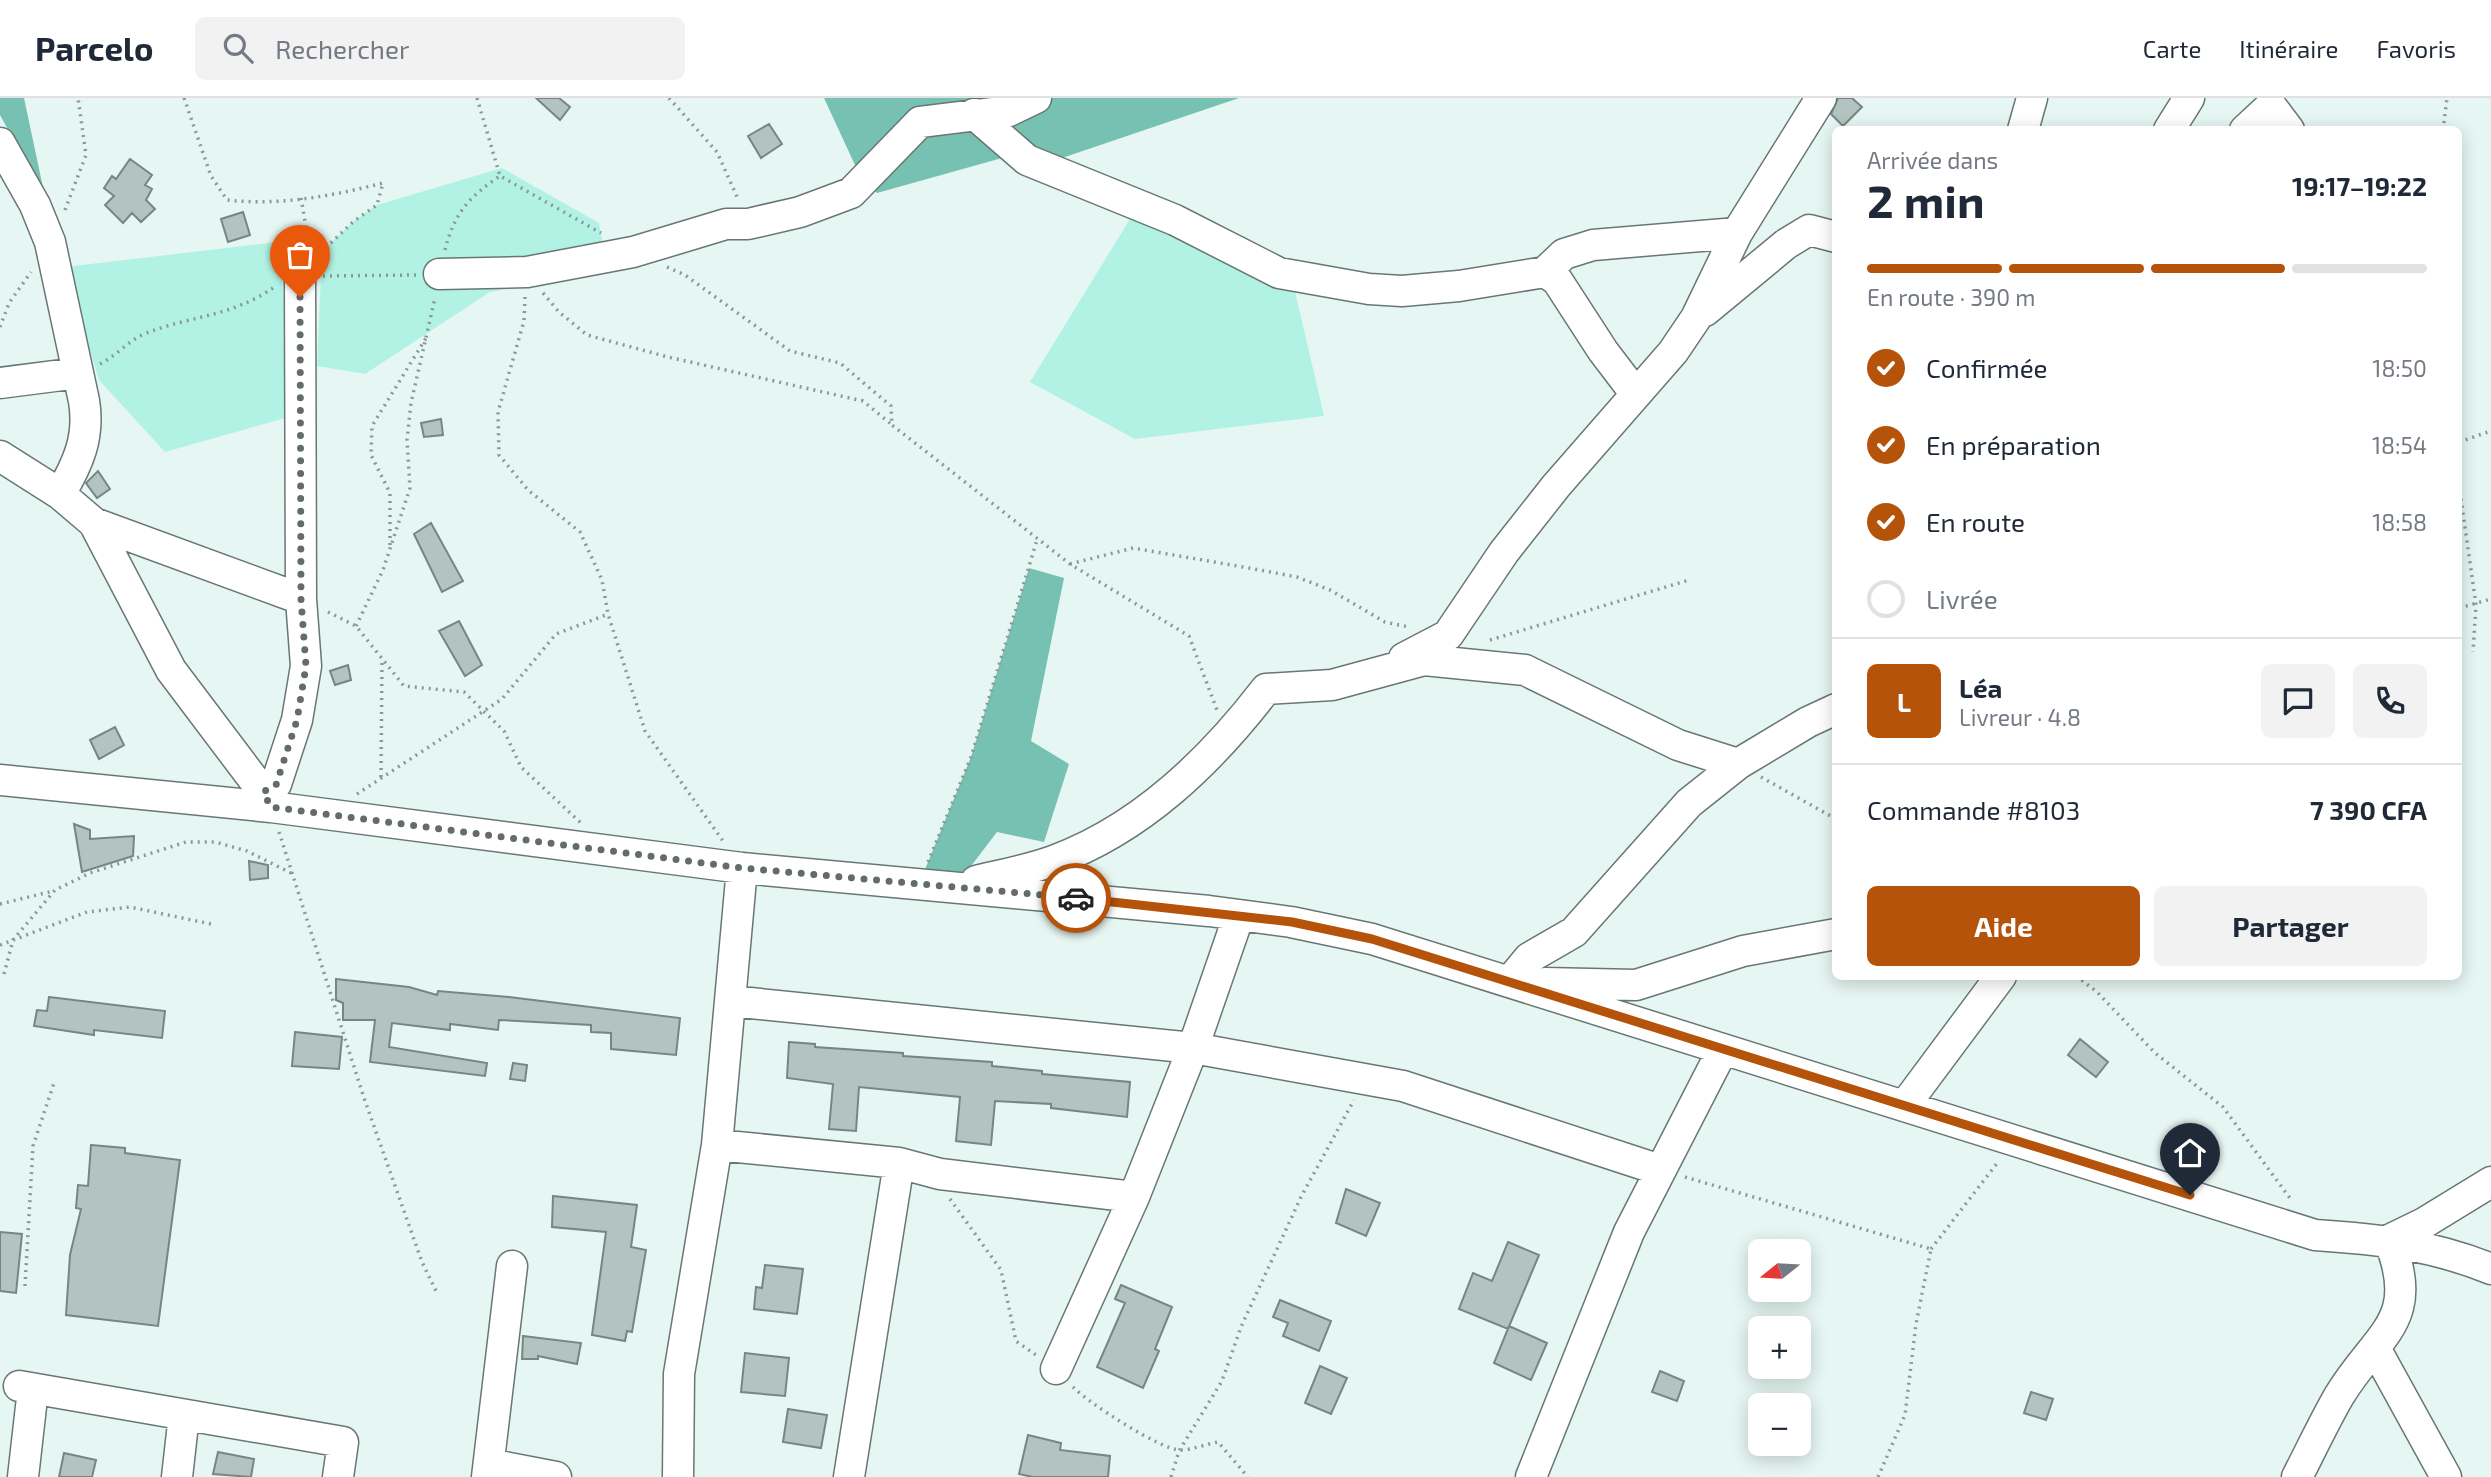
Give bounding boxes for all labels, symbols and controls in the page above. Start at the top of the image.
search box [195,17,685,80]
text: Parcelo [35,28,153,68]
icon: search [219,29,257,67]
text: Rechercher [275,33,409,64]
text: Carte [2143,34,2201,63]
text: Itinéraire [2239,34,2338,63]
text: Favoris [2376,34,2456,63]
text: Arrivée dans [1867,146,1998,174]
text: 19:17–19:22 [2292,170,2427,201]
text: 2 min [1867,172,1985,227]
pin [270,225,330,297]
icon: bag [281,236,319,274]
text: En route · 390 m [1867,283,2035,311]
icon: check [1867,349,1905,387]
text: Confirmée [1926,352,2048,383]
text: 18:50 [2372,354,2427,382]
icon: check [1867,426,1905,464]
text: En préparation [1926,429,2101,460]
text: 18:54 [2372,431,2427,459]
icon: check [1867,503,1905,541]
text: En route [1926,506,2025,537]
text: 18:58 [2372,508,2427,536]
text: Livrée [1926,583,1998,614]
button: chat [2261,664,2335,738]
button: phone [2353,664,2427,738]
text: Léa [1959,672,2002,703]
text: L [1897,686,1911,717]
text: Livreur · 4.8 [1959,703,2081,731]
text: Commande #8103 [1867,794,2080,825]
text: 7 390 CFA [2310,794,2427,825]
courier [1041,863,1111,933]
icon: car [1057,879,1095,917]
button: Aide [1867,886,2140,966]
button: Partager [2154,886,2427,966]
pin [2160,1123,2220,1195]
icon: home [2171,1134,2209,1172]
north arrow [1748,1239,1811,1302]
map controls [1748,1239,1811,1456]
button: + [1748,1316,1811,1379]
button: − [1748,1393,1811,1456]

